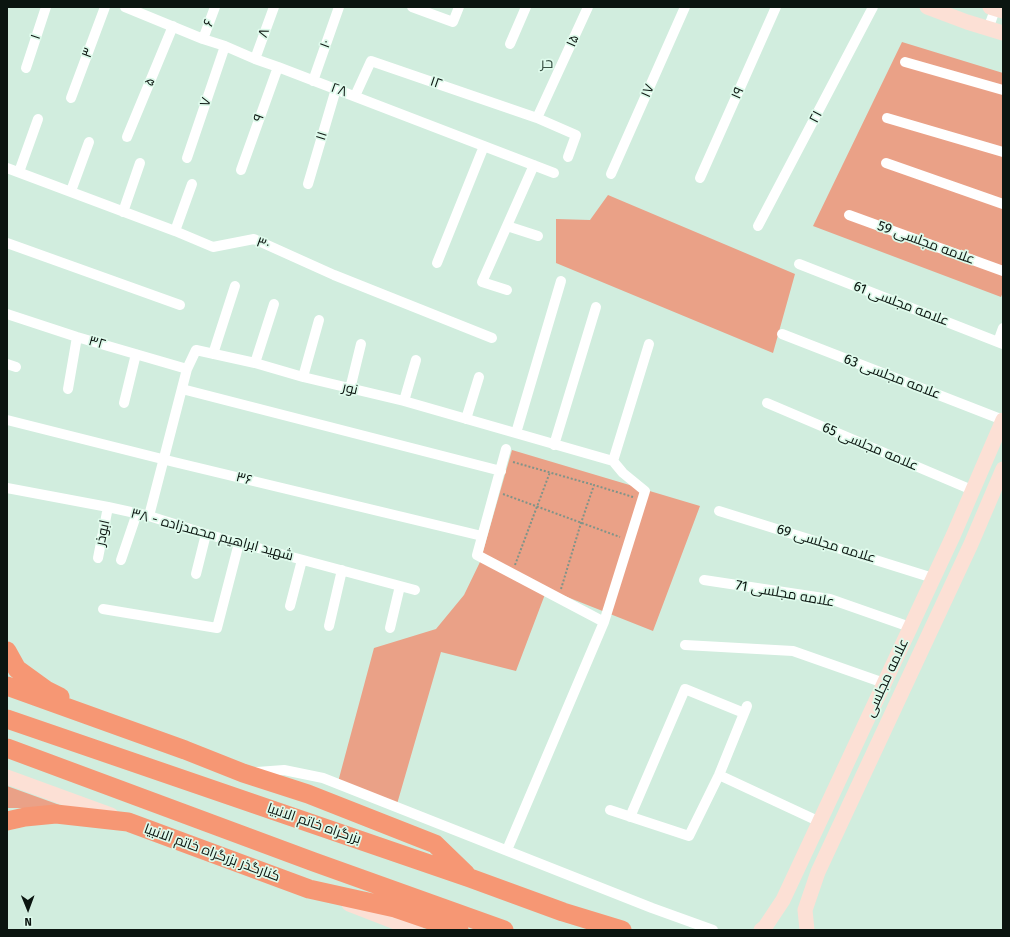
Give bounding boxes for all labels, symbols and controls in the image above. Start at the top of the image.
street label: ۶ [200,17,218,29]
street label: ۸ [255,26,273,40]
street label: ۱ [27,32,45,42]
street label: ۱۵ [563,32,583,50]
street label: ۱۰ [317,37,335,51]
street label: ۳ [78,46,98,60]
district label: حر [541,55,553,73]
street label: ۱۲ [428,73,444,93]
street label: ۵ [141,75,159,89]
street label: ۲۸ [329,79,349,101]
street label: ۱۷ [638,82,658,100]
street label: ۱۹ [728,84,748,102]
street label: ۷ [197,95,215,109]
street label: ۲۱ [806,108,826,126]
street label: ۹ [250,112,268,124]
street label: ۱۱ [313,129,331,143]
street label: علامه مجلسی 59 [875,218,977,268]
street label: ۳۰ [254,234,272,254]
street label: علامه مجلسی 61 [851,278,951,330]
street label: ۳۲ [87,333,107,353]
street label: علامه مجلسی 63 [841,351,943,403]
street label: نور [341,379,359,399]
street label: علامه مجلسی 65 [819,419,921,475]
street label: ۳۶ [234,469,254,489]
street label: شهید ابراهیم محمدزاده - ۳۸ [129,505,295,565]
street label: ابوذر [92,519,114,547]
street label: علامه مجلسی 69 [774,521,878,567]
street label: علامه مجلسی 71 [734,577,836,611]
street label: علامه مجلسی [862,636,912,720]
street label: بزرگراه خاتم الانبیا [265,800,363,848]
street label: کنارگذر بزرگراه خاتم الانبیا [142,821,282,885]
north arrow [8,889,48,929]
text: N [24,915,32,928]

